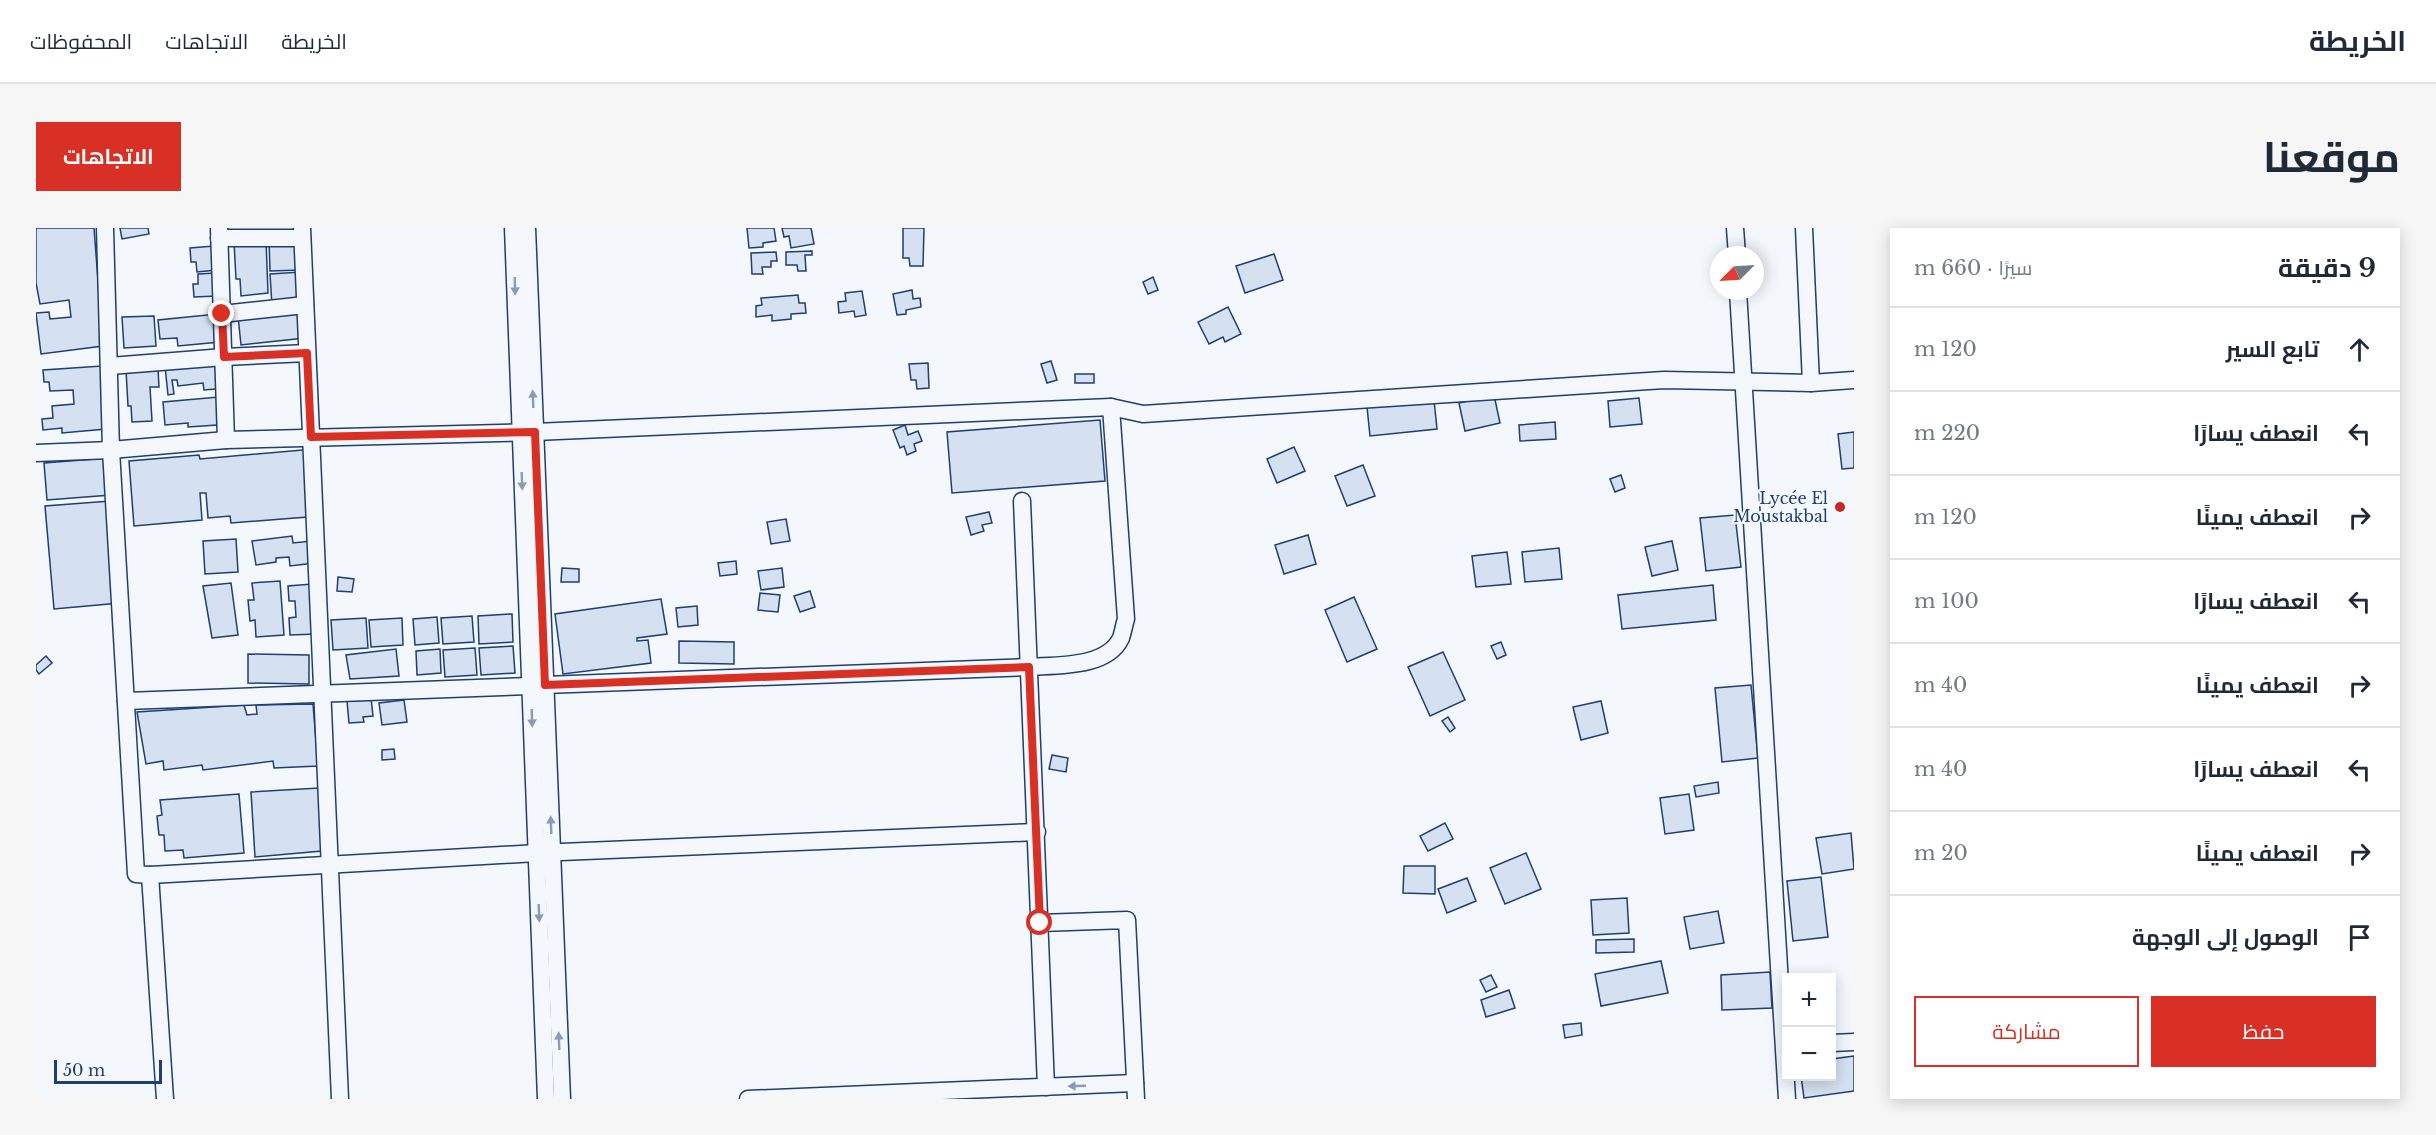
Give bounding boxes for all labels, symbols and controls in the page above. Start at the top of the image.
text: الخريطة [2309,24,2406,59]
text: المحفوظات [30,29,132,55]
text: الاتجاهات [165,29,248,55]
text: الخريطة [281,29,347,55]
button: الاتجاهات [36,122,181,191]
text: موقعنا [2263,131,2400,183]
north arrow [1710,246,1764,300]
text: 9 دقيقة [2278,252,2376,284]
text: سيرًا · 660 m [1914,256,2032,280]
one-way arrow [510,277,520,296]
route end [208,300,234,326]
icon: ahead [2343,333,2376,366]
text: تابع السير [2226,336,2319,363]
text: 120 m [1914,337,1977,361]
one-way arrow [529,390,538,409]
icon: left [2343,417,2376,450]
text: انعطف يسارًا [2193,420,2319,447]
text: 220 m [1914,421,1980,445]
one-way arrow [518,472,527,491]
place label: Lycée El Moustakbal [1733,488,1828,526]
marker: Lycée El Moustakbal [1833,500,1847,514]
icon: right [2343,501,2376,534]
text: انعطف يمينًا [2196,504,2319,531]
text: 120 m [1914,505,1977,529]
icon: left [2343,585,2376,618]
text: انعطف يسارًا [2193,588,2319,615]
text: 100 m [1914,589,1979,613]
icon: right [2343,669,2376,702]
text: انعطف يمينًا [2196,672,2319,699]
text: 40 m [1914,673,1967,697]
one-way arrow [527,709,536,728]
icon: left [2343,753,2376,786]
text: انعطف يسارًا [2193,756,2319,783]
text: 40 m [1914,757,1967,781]
one-way arrow [546,815,555,834]
icon: right [2343,837,2376,870]
text: انعطف يمينًا [2196,840,2319,867]
text: 20 m [1914,841,1968,865]
one-way arrow [534,904,544,923]
route start [1026,909,1052,935]
icon: arrive [2343,921,2376,954]
text: الوصول إلى الوجهة [2132,924,2319,951]
map controls [1782,973,1836,1081]
button: + [1782,973,1836,1027]
button: مشاركة [1914,996,2139,1067]
button: حفظ [2151,996,2376,1067]
button: − [1782,1027,1836,1081]
one-way arrow [555,1031,564,1050]
scale bar [54,1057,162,1084]
text: 50 m [63,1060,105,1080]
one-way arrow [1067,1081,1086,1090]

